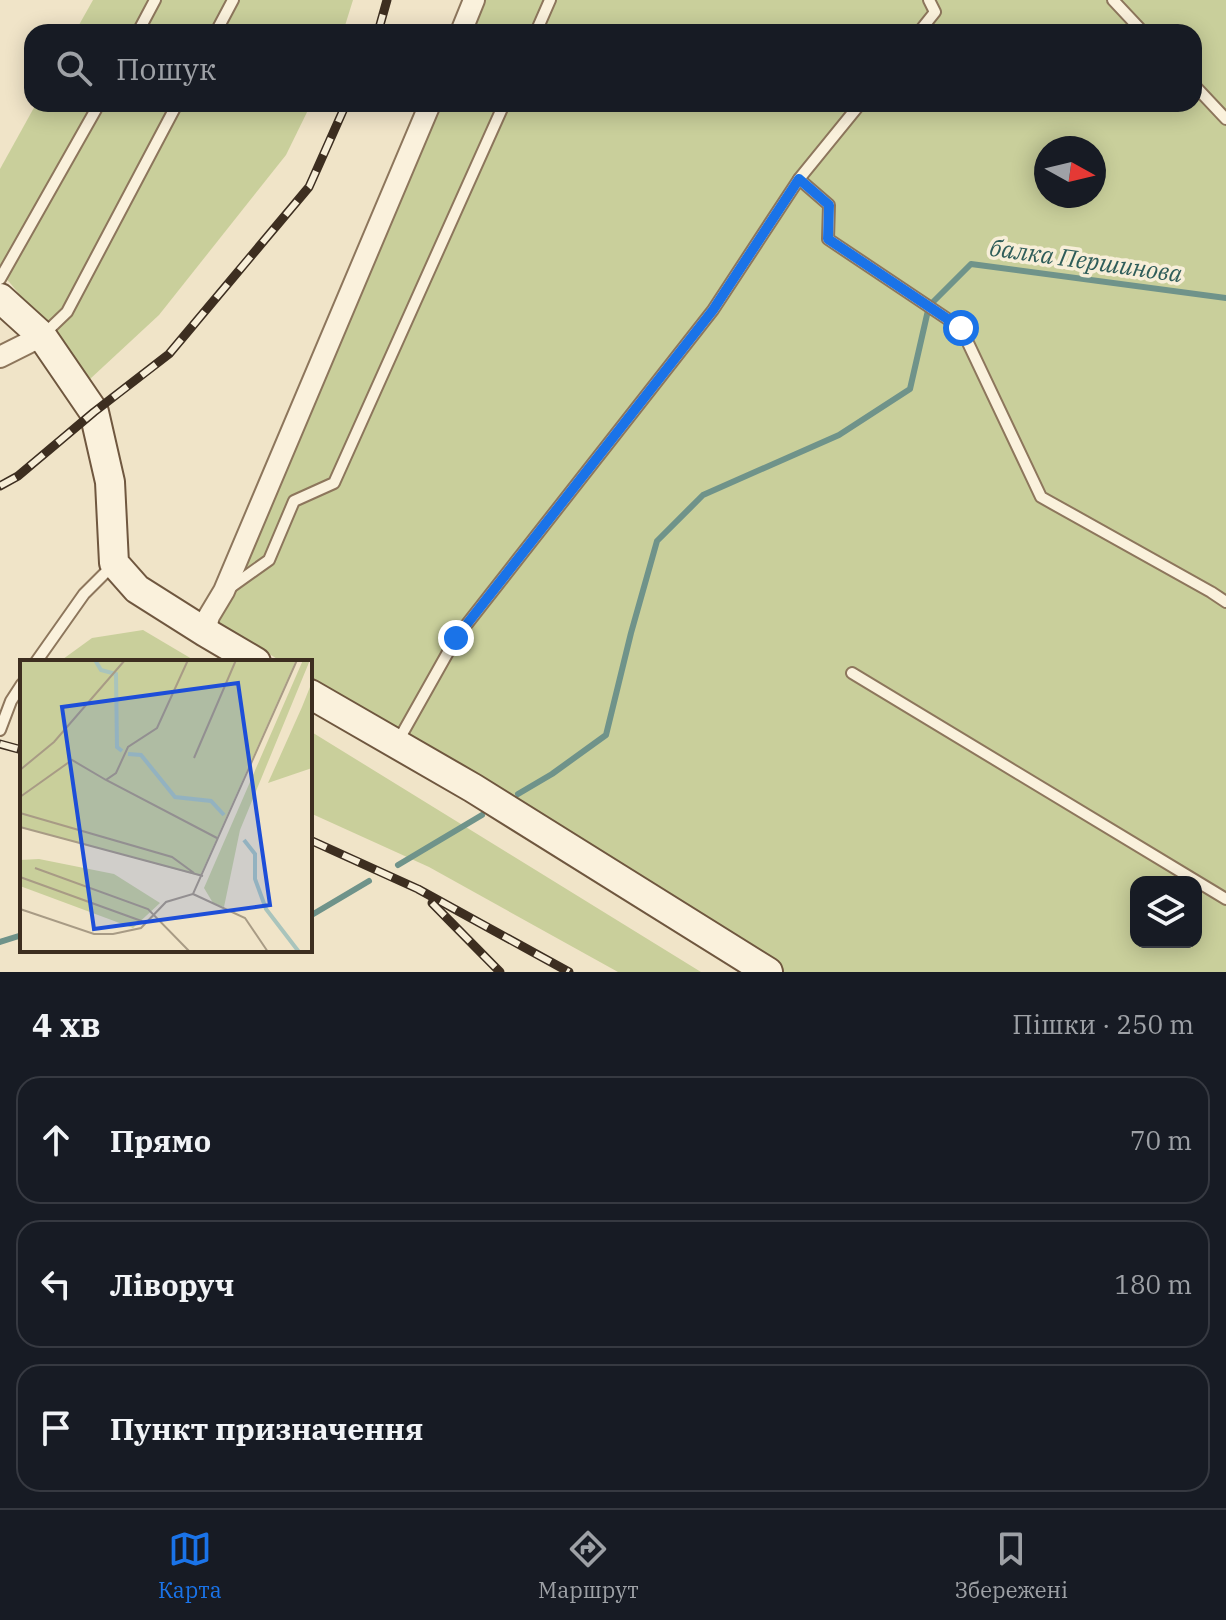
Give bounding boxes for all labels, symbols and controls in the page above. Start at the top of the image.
search box [24,24,1202,112]
icon: search [52,46,96,90]
text: Пошук [116,49,216,88]
north arrow [1034,136,1106,208]
water label: балка Першинова [988,231,1185,289]
route start [943,310,979,346]
route end [438,620,474,656]
inset map [20,660,312,952]
map controls [1130,876,1202,948]
button: layers [1130,876,1202,948]
text: 4 хв [32,1002,101,1046]
text: Пішки · 250 m [1012,1007,1194,1041]
icon: ahead [34,1118,78,1162]
text: Прямо [110,1121,211,1160]
text: 70 m [1130,1123,1192,1157]
icon: left [34,1262,78,1306]
text: Ліворуч [110,1265,234,1304]
text: 180 m [1114,1267,1192,1301]
icon: arrive [34,1406,78,1450]
text: Пункт призначення [110,1409,423,1448]
tab: Карта [158,1527,222,1604]
tab: Маршрут [538,1527,639,1604]
tab: Збережені [955,1527,1068,1604]

